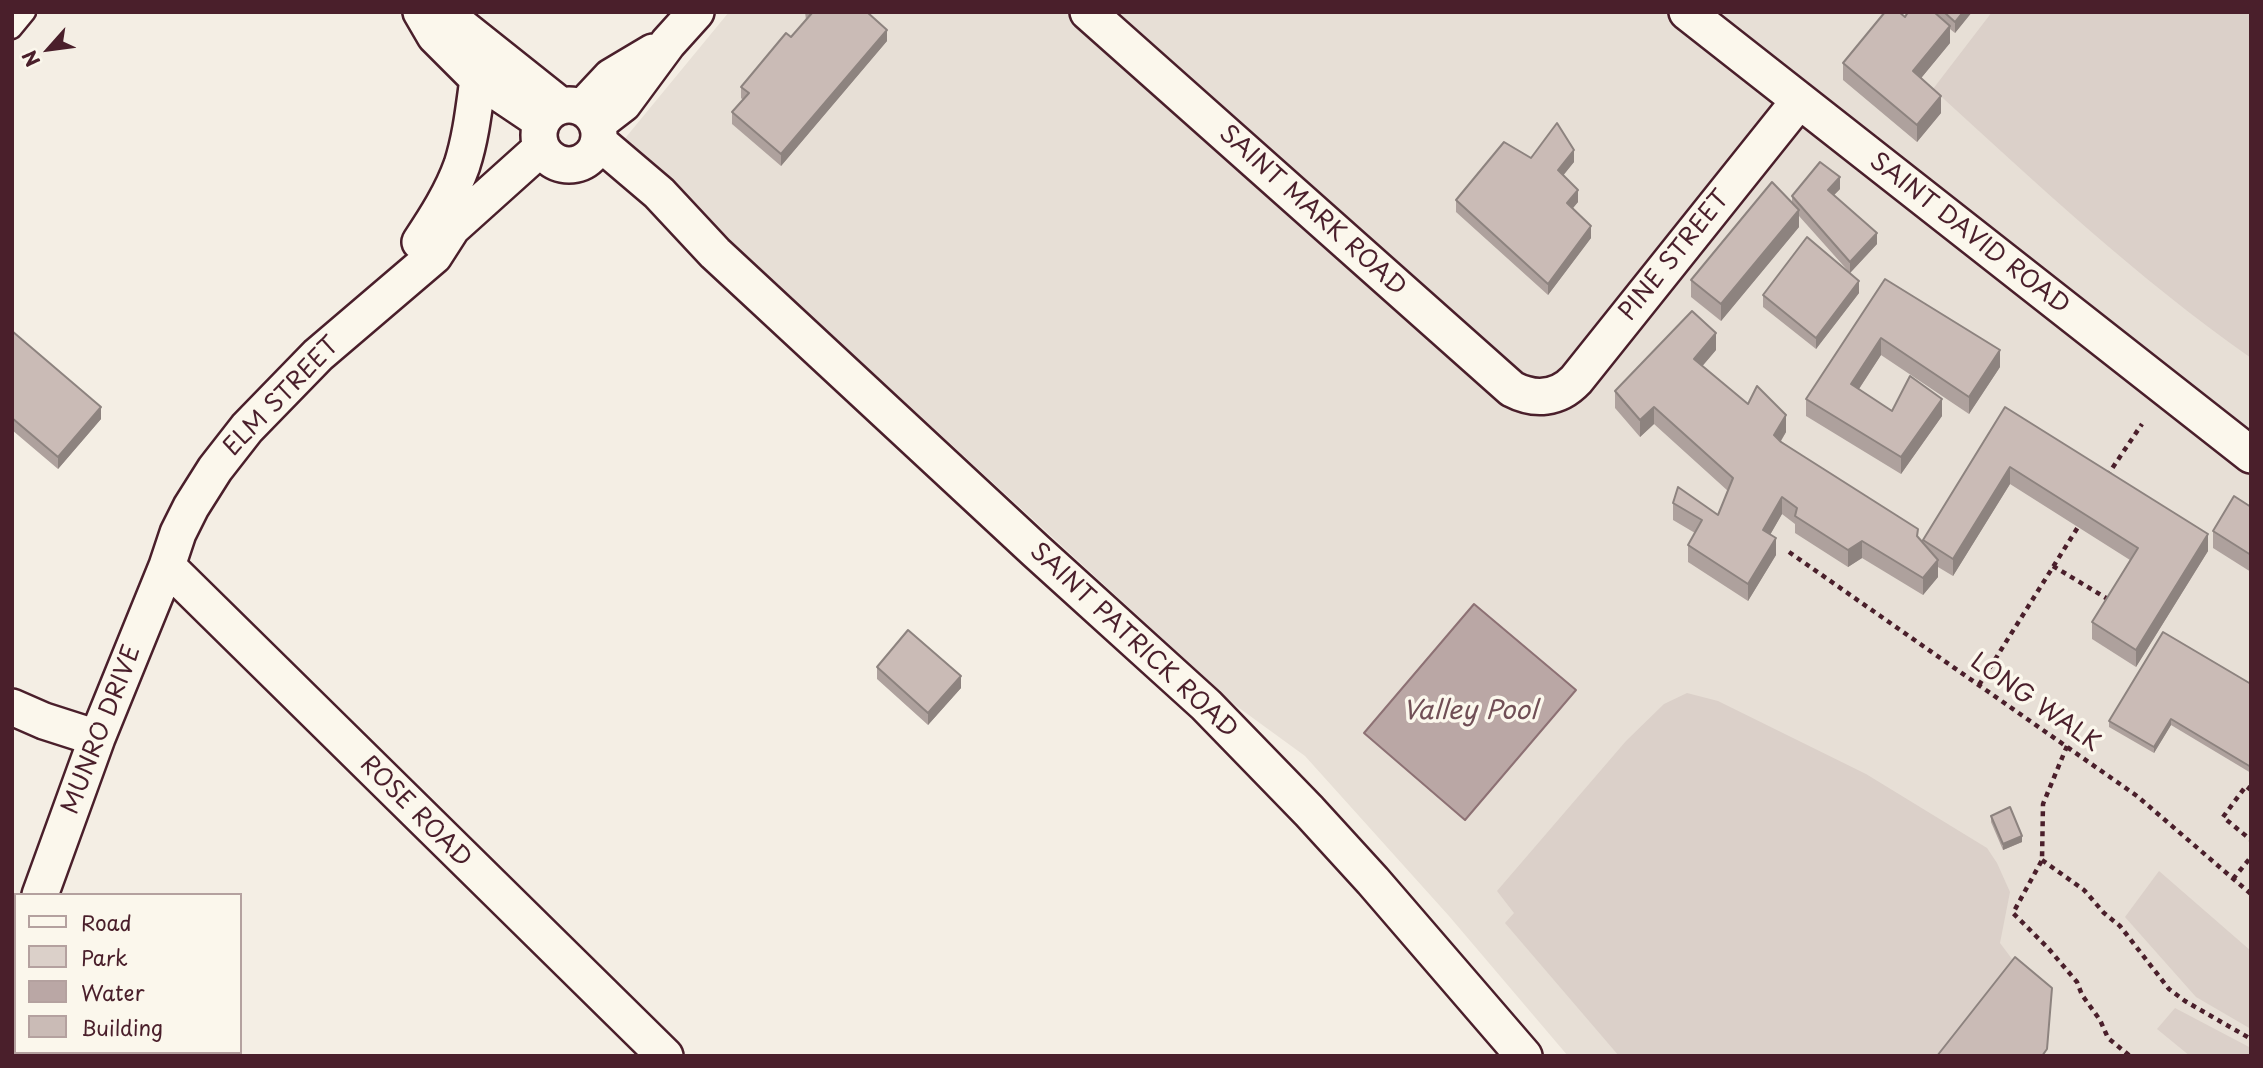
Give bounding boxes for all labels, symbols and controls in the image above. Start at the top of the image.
north arrow [14,14,84,84]
text: N [15,46,46,72]
street label: SAINT MARK ROAD [1213,120,1411,302]
street label: SAINT DAVID ROAD [1863,147,2075,321]
street label: PINE STREET [1614,185,1736,327]
street label: ELM STREET [218,332,346,462]
street label: SAINT PATRICK ROAD [1023,537,1243,745]
street label: MUNRO DRIVE [57,641,147,819]
street label: LONG WALK [1965,648,2105,758]
water label: Valley Pool [1403,696,1537,728]
street label: ROSE ROAD [353,750,477,874]
legend [14,893,242,1054]
text: Road [81,906,132,938]
text: Park [81,941,128,973]
text: Water [81,976,144,1008]
text: Building [81,1011,163,1043]

